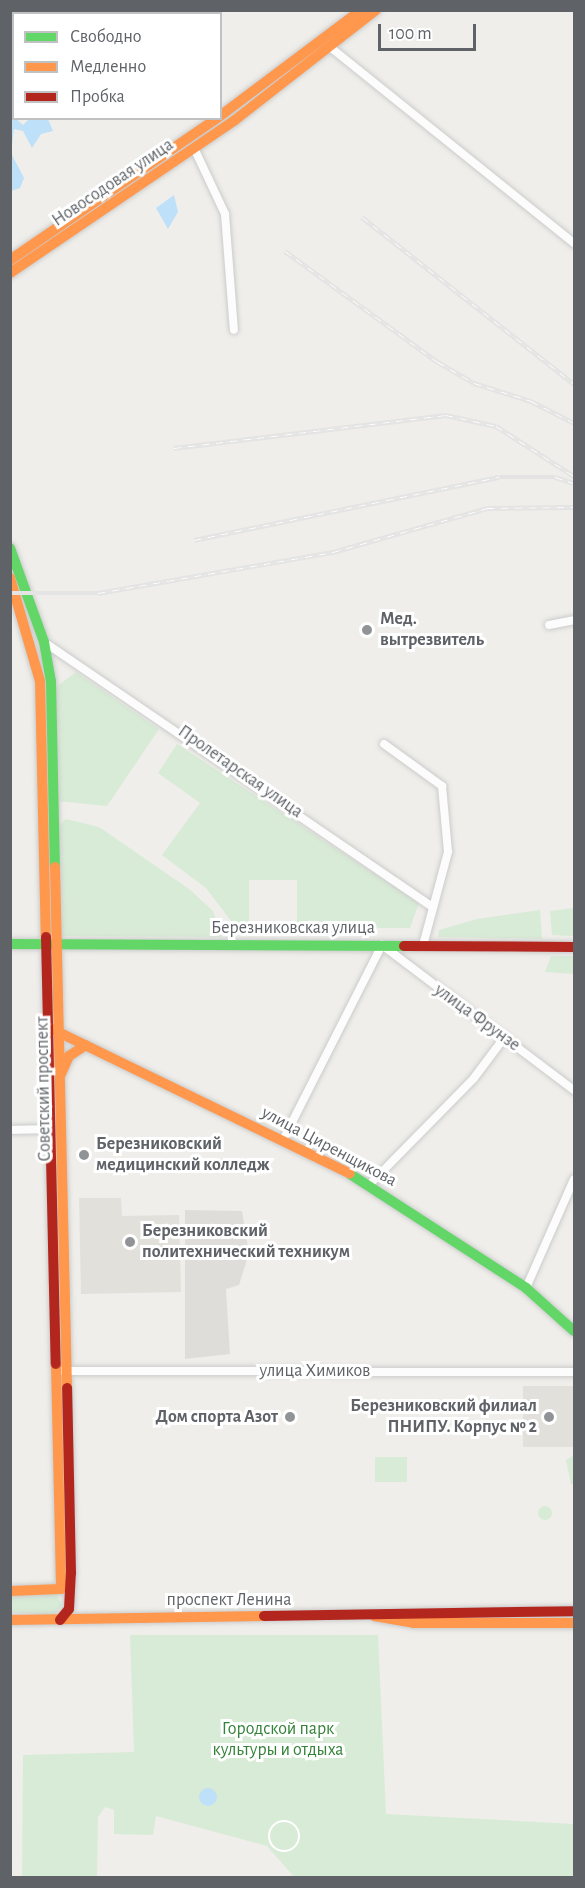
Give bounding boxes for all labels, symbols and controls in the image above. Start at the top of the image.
legend [12,12,222,120]
scale bar [381,12,478,50]
text: 100 m [389,25,432,43]
text: Свободно [70,28,142,46]
text: Медленно [70,58,146,76]
text: Пробка [70,88,125,106]
street label: Новосодовая улица [48,134,178,232]
place label: Мед. вытрезвитель [380,609,484,652]
marker: Мед. вытрезвитель [358,621,376,639]
street label: Пролетарская улица [173,721,307,823]
street label: Березниковская улица [211,917,375,939]
street label: улица Фрунзе [430,980,524,1056]
street label: Советский проспект [32,1016,56,1162]
street label: улица Циренщикова [258,1102,400,1192]
place label: Березниковский медицинский колледж [96,1134,270,1176]
marker: Березниковский медицинский колледж [77,1148,91,1162]
place label: Березниковский политехнический техникум [142,1221,350,1264]
marker: Березниковский политехнический техникум [123,1235,137,1249]
street label: улица Химиков [260,1360,370,1382]
place label: Березниковский филиал ПНИПУ. Корпус № 2 [350,1396,537,1438]
place label: Дом спорта Азот [155,1406,278,1428]
marker: Дом спорта Азот [283,1410,297,1424]
marker: Березниковский филиал ПНИПУ. Корпус № 2 [542,1410,556,1424]
street label: проспект Ленина [167,1589,291,1611]
park label: Городской парк культуры и отдыха [213,1719,343,1762]

